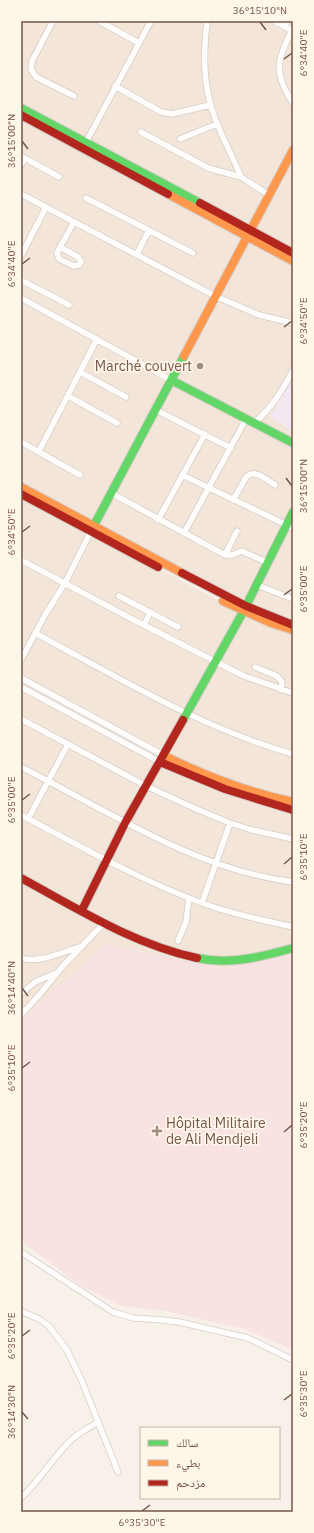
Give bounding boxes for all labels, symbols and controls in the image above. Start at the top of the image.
text: 36°15'10"N [233,4,287,17]
text: 6°34'40"E [297,29,310,77]
text: 36°15'00"N [5,114,18,168]
text: 6°34'40"E [5,240,18,288]
text: 6°34'50"E [297,297,310,345]
place label: Marché couvert [95,357,192,375]
marker: Marché couvert [195,361,205,371]
text: 36°15'00"N [297,459,310,513]
text: 6°34'50"E [5,508,18,556]
text: 6°35'00"E [297,565,310,613]
text: 6°35'00"E [5,776,18,824]
text: 6°35'10"E [297,833,310,881]
text: 36°14'40"N [5,961,18,1015]
text: 6°35'10"E [5,1044,18,1092]
text: 6°35'20"E [297,1101,310,1149]
place label: Hôpital Militaire de Ali Mendjeli [166,1114,266,1148]
marker: Hôpital Militaire de Ali Mendjeli [151,1125,163,1137]
text: 6°35'20"E [5,1312,18,1360]
text: 6°35'30"E [297,1370,310,1418]
text: 36°14'30"N [5,1385,18,1439]
legend [140,1427,280,1499]
text: سالك [176,1435,198,1450]
text: بطيء [176,1455,200,1473]
text: مزدحم [176,1475,205,1491]
text: 6°35'30"E [118,1516,166,1529]

